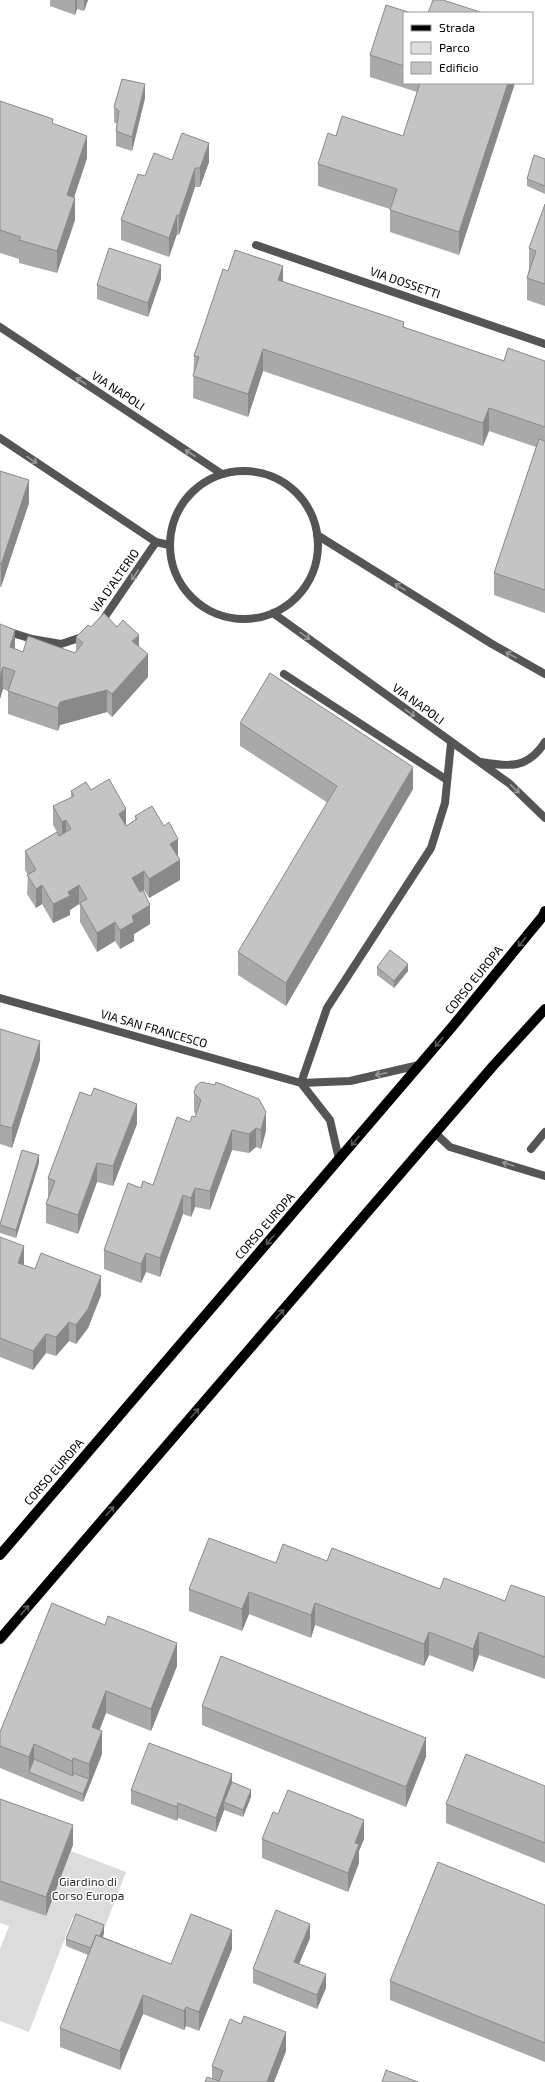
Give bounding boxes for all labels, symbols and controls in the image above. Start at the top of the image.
legend [403,12,533,84]
text: Strada [439,20,475,34]
text: Parco [439,40,470,54]
text: Edificio [439,60,479,74]
street label: VIA DOSSETTI [368,263,442,301]
street label: VIA NAPOLI [89,368,148,413]
one-way arrow [76,377,87,385]
one-way arrow [184,448,196,456]
one-way arrow [27,456,38,464]
street label: VIA D'ALTERIO [87,546,141,615]
one-way arrow [131,569,139,580]
one-way arrow [394,582,406,590]
one-way arrow [299,632,310,640]
one-way arrow [505,650,517,658]
street label: VIA NAPOLI [390,680,447,727]
one-way arrow [404,709,415,717]
one-way arrow [510,784,520,794]
one-way arrow [518,937,527,948]
street label: CORSO EUROPA [441,942,505,1016]
street label: VIA SAN FRANCESCO [99,1006,209,1050]
one-way arrow [435,1037,444,1048]
one-way arrow [375,1070,388,1078]
one-way arrow [350,1136,359,1147]
one-way arrow [502,1160,514,1168]
street label: CORSO EUROPA [231,1189,297,1262]
one-way arrow [265,1235,275,1245]
one-way arrow [275,1309,284,1320]
one-way arrow [190,1408,199,1418]
street label: CORSO EUROPA [20,1435,86,1508]
one-way arrow [106,1506,115,1517]
one-way arrow [21,1605,30,1615]
park label: Giardino di Corso Europa [52,1874,124,1902]

